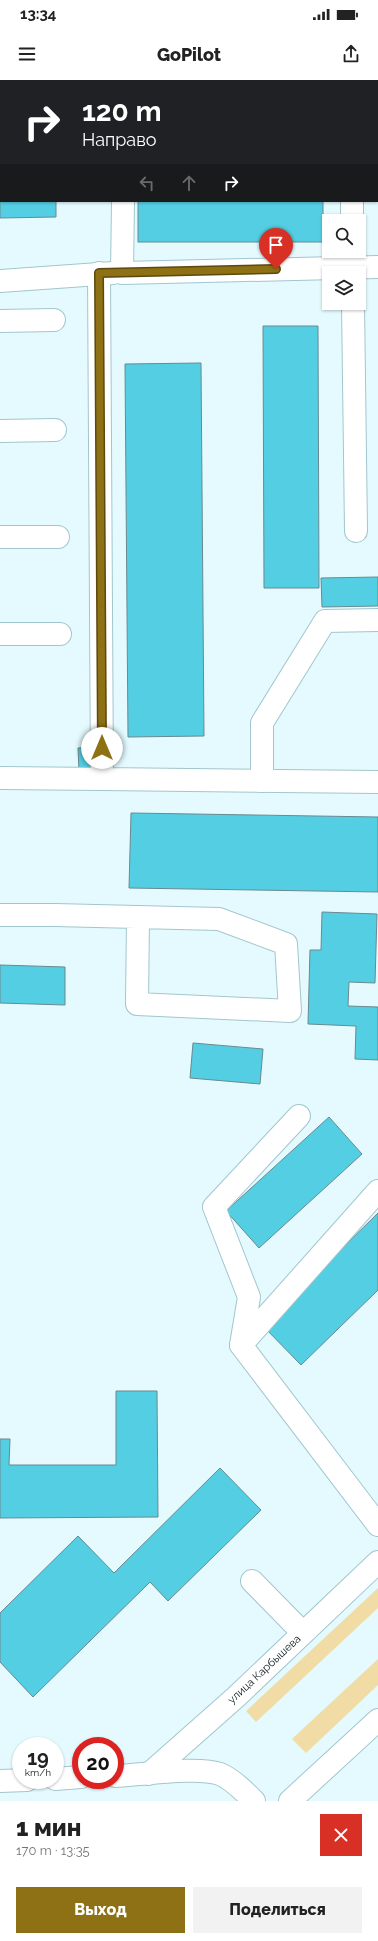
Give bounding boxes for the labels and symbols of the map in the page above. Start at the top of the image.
pin [259,228,293,269]
position arrow [81,727,123,769]
street label: улица Карбышева [225,1632,303,1706]
speed limit sign: 20 [72,1737,124,1789]

